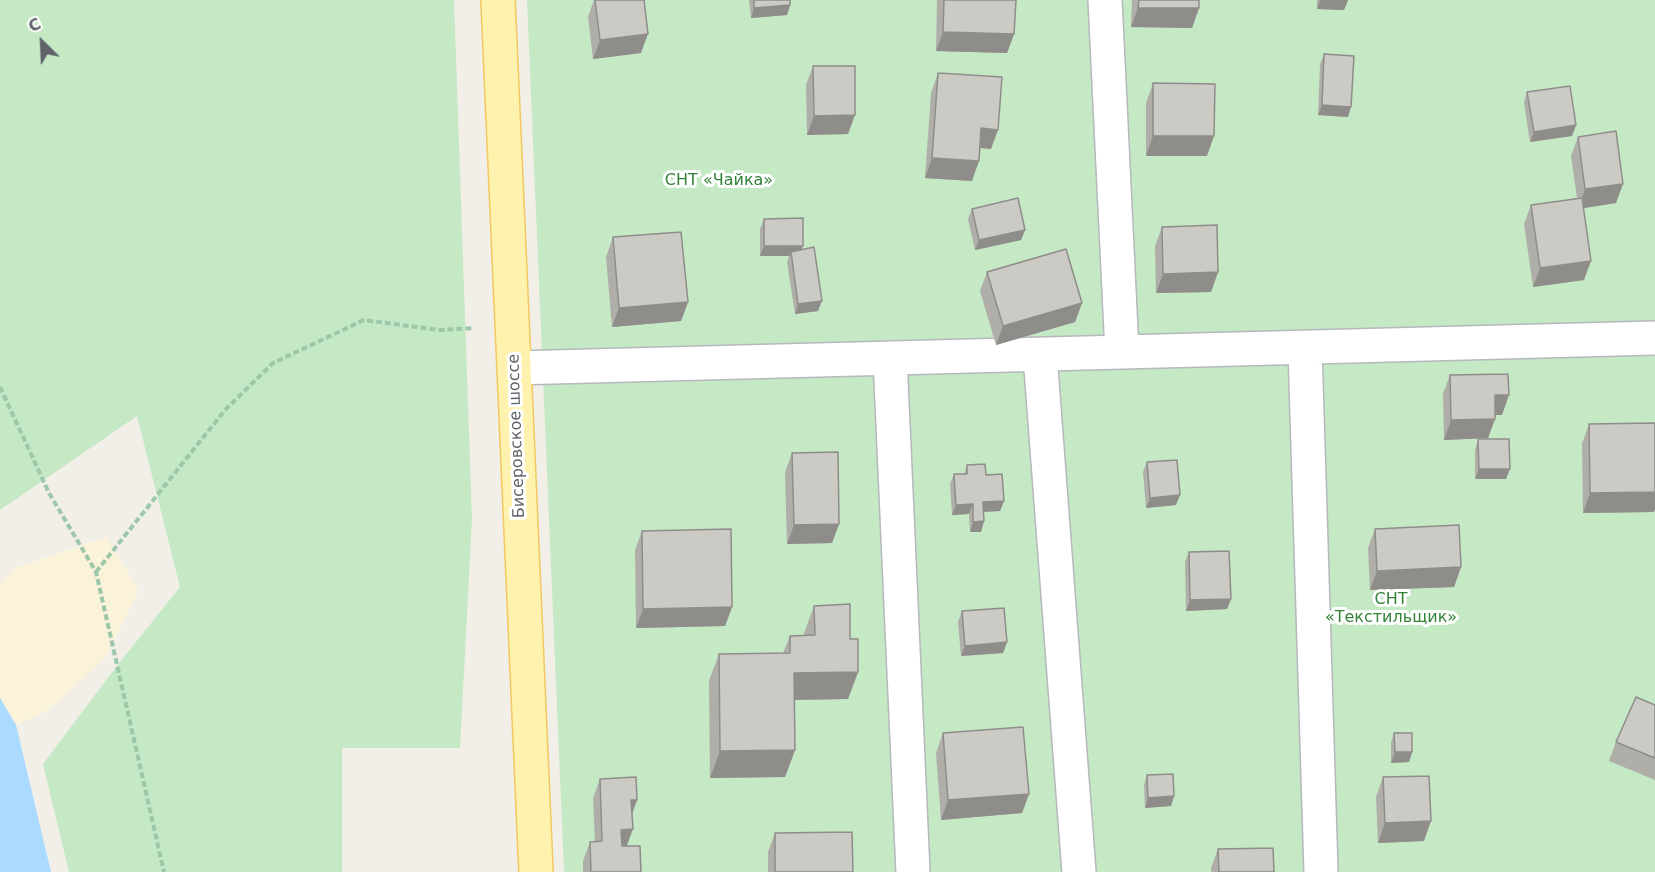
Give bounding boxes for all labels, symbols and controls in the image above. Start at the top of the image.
north arrow [12,12,72,72]
text: С [25,14,44,36]
park label: СНТ «Чайка» [665,171,773,191]
street label: Бисеровское шоссе [505,353,529,519]
park label: СНТ «Текстильщик» [1325,590,1457,628]

